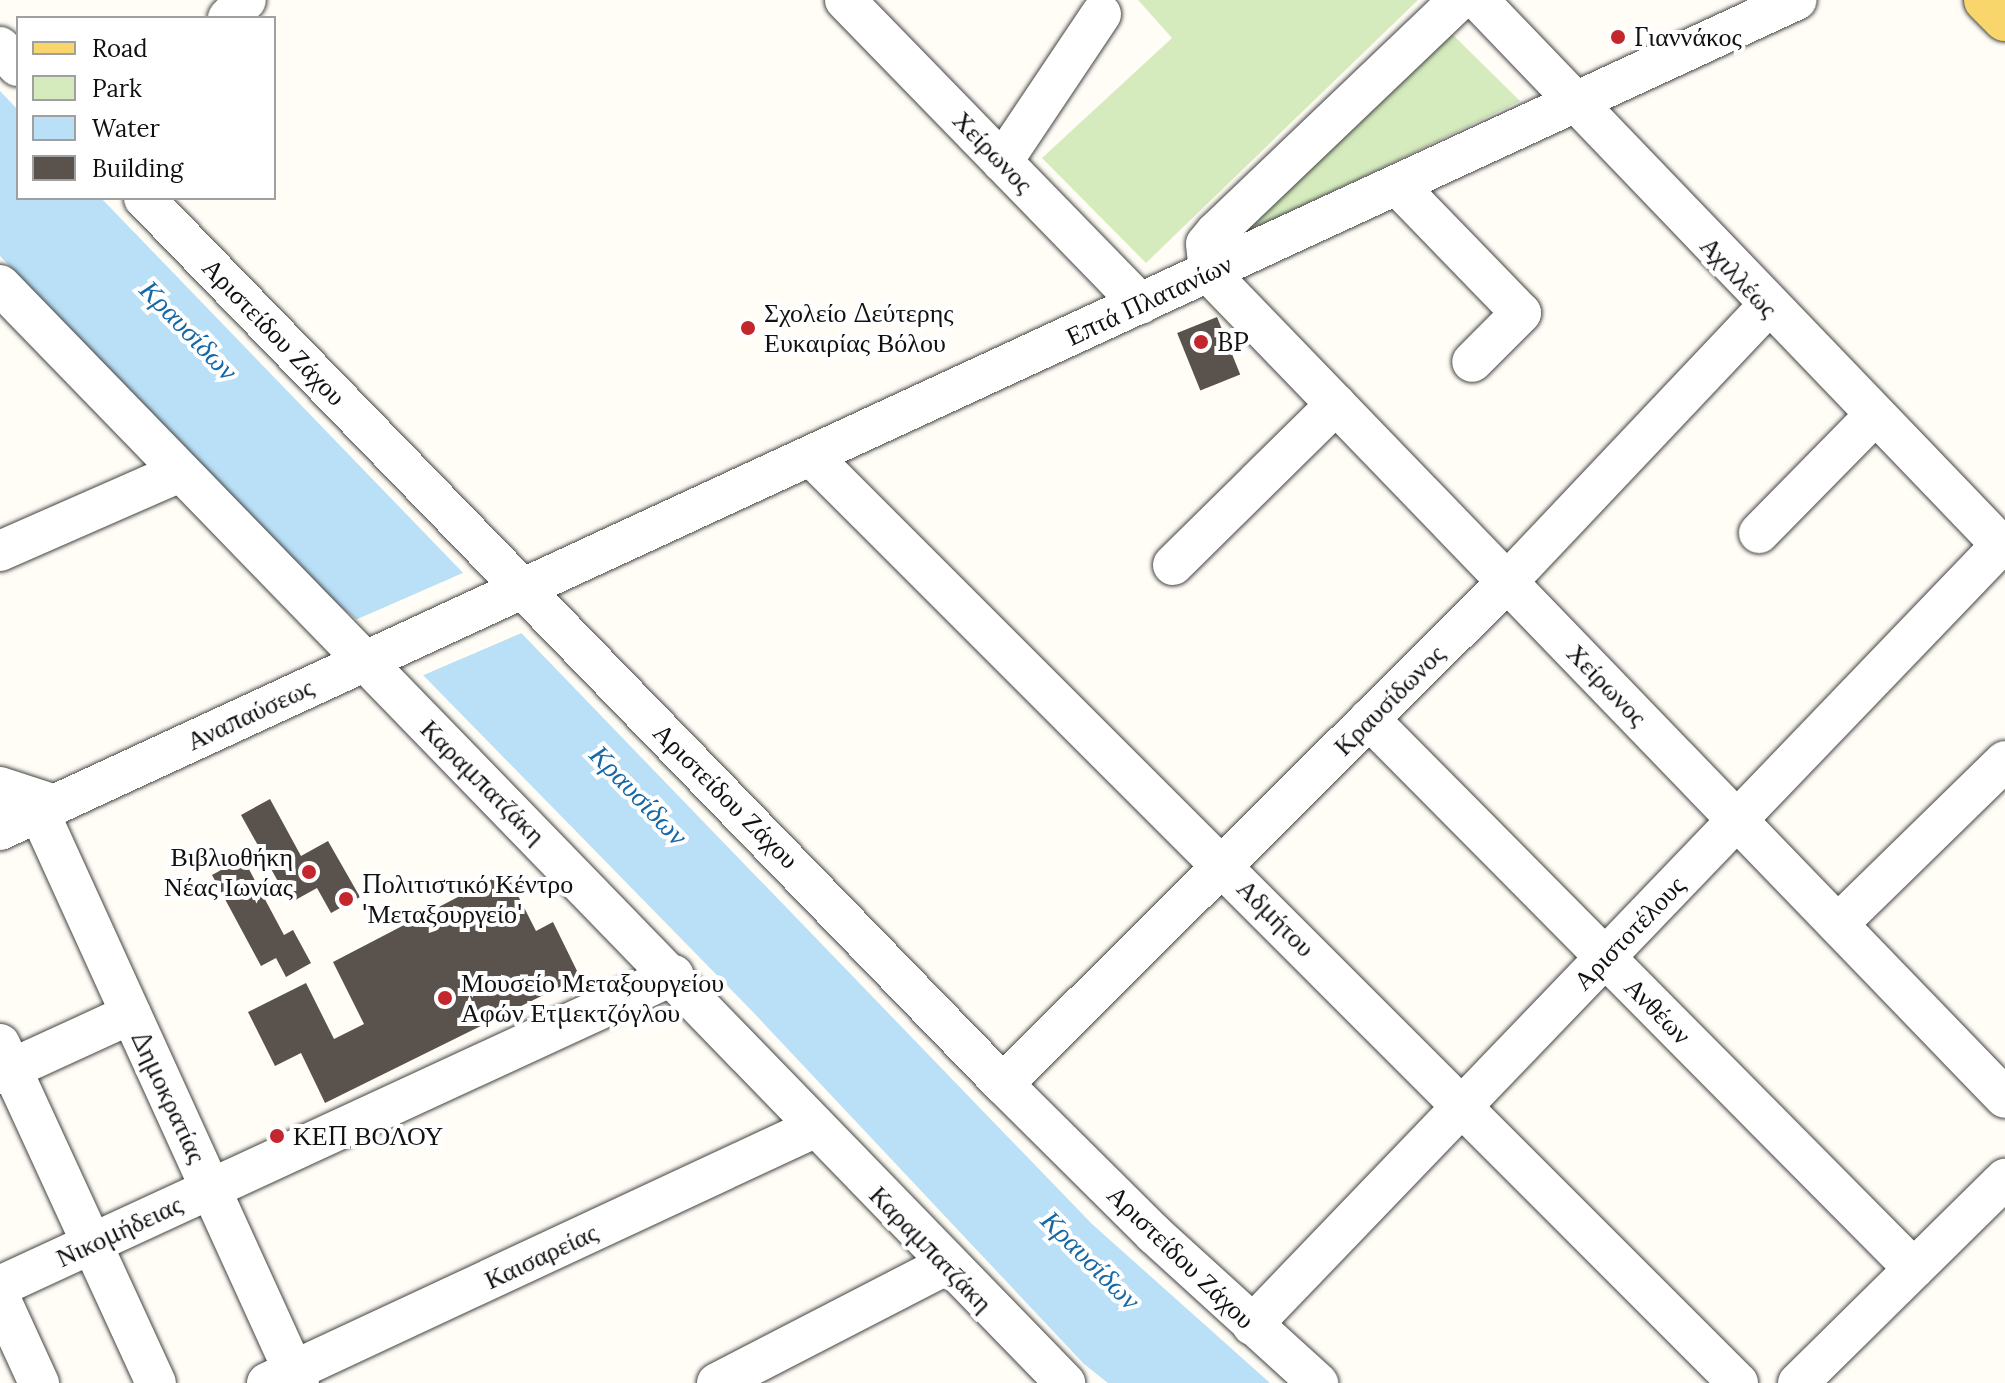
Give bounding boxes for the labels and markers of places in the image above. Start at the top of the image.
place label: Γιαννάκος [1634,21,1742,53]
marker: Γιαννάκος [1609,28,1627,46]
place label: Σχολείο Δεύτερης Ευκαιρίας Βόλου [764,297,954,358]
marker: Σχολείο Δεύτερης Ευκαιρίας Βόλου [739,319,757,337]
place label: BP [1217,326,1249,358]
marker: BP [1192,333,1210,351]
place label: Βιβλιοθήκη Νέας Ιωνίας [164,841,293,902]
marker: Βιβλιοθήκη Νέας Ιωνίας [300,863,318,881]
place label: Πολιτιστικό Κέντρο 'Μεταξουργείο' [362,868,573,930]
marker: Πολιτιστικό Κέντρο 'Μεταξουργείο' [337,890,355,908]
place label: Μουσείο Μεταξουργείου Αφών Ετμεκτζόγλου [461,967,724,1028]
marker: Μουσείο Μεταξουργείου Αφών Ετμεκτζόγλου [436,989,454,1007]
place label: ΚΕΠ ΒΟΛΟΥ [293,1120,443,1152]
marker: ΚΕΠ ΒΟΛΟΥ [268,1127,286,1145]

